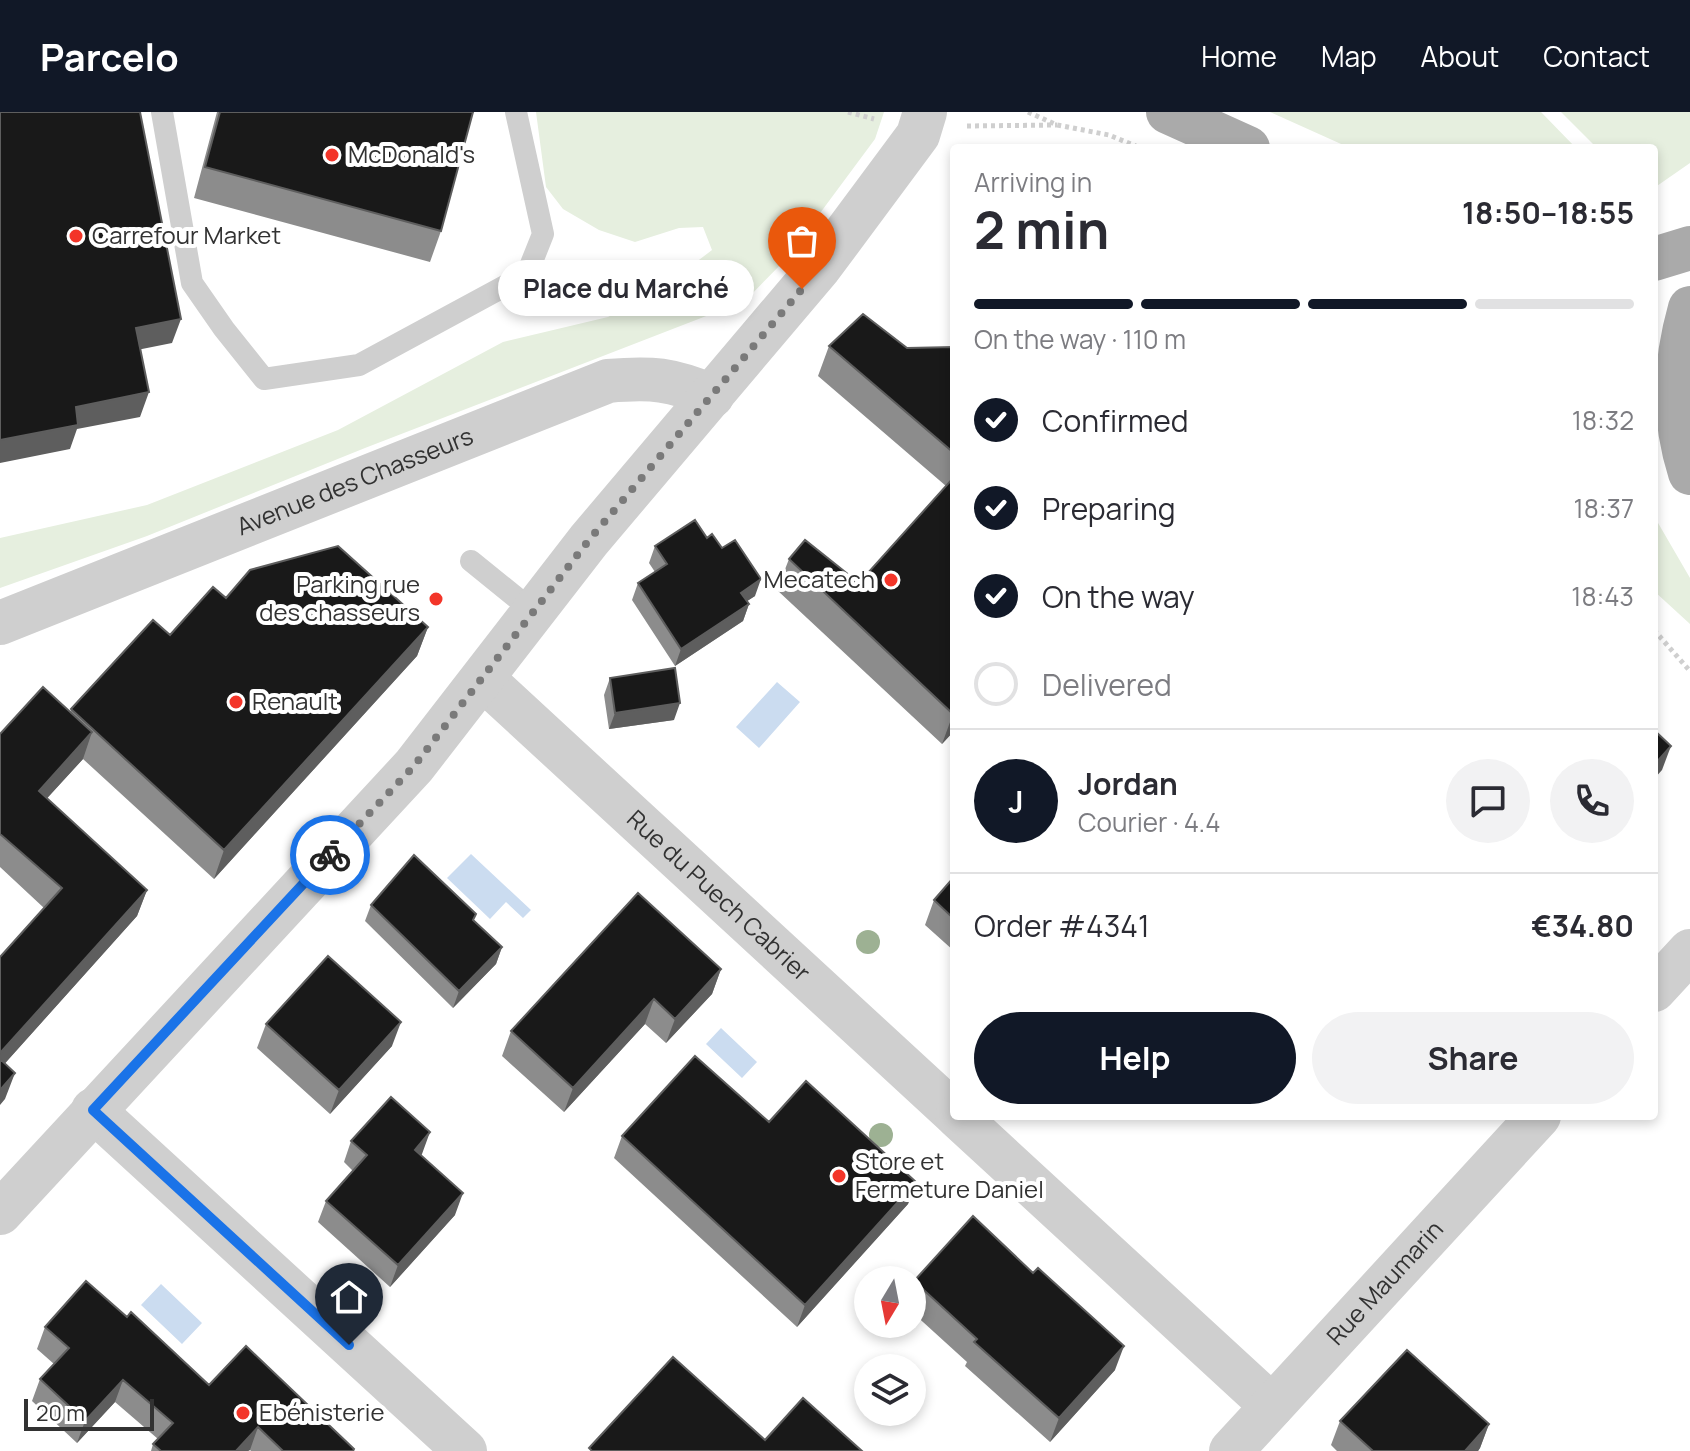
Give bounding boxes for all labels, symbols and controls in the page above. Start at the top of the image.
text: Parcelo [40,30,179,82]
text: Home [1201,37,1277,75]
text: Map [1321,37,1377,75]
text: About [1421,37,1499,75]
text: Contact [1543,37,1650,75]
place label: McDonald's [348,137,475,170]
marker: McDonald's [323,146,341,164]
text: Arriving in [974,164,1092,200]
text: 18:50–18:55 [1462,192,1634,233]
text: 2 min [974,194,1109,265]
pin [768,207,836,289]
place label: Carrefour Market [92,218,281,251]
icon: bag [780,219,824,263]
marker: Carrefour Market [67,227,85,245]
callout: Place du Marché [498,261,754,317]
text: Place du Marché [523,270,729,306]
text: On the way · 110 m [974,321,1186,357]
icon: check [974,398,1018,442]
text: Confirmed [1042,400,1189,441]
text: 18:32 [1572,402,1634,438]
street label: Avenue des Chasseurs [231,418,477,542]
icon: check [974,486,1018,530]
text: Preparing [1042,488,1176,529]
text: 18:37 [1574,490,1634,526]
place label: Mecatech [764,562,875,595]
place label: Parking rue des chasseurs [259,567,420,628]
marker: Mecatech [882,571,900,589]
icon: check [974,574,1018,618]
text: On the way [1042,576,1195,617]
text: 18:43 [1571,578,1634,614]
marker: Parking rue des chasseurs [427,590,445,608]
text: Delivered [1042,664,1172,705]
place label: Renault [252,684,338,717]
marker: Renault [227,693,245,711]
button: chat [1446,759,1530,843]
button: phone [1550,759,1634,843]
text: Jordan [1078,763,1178,804]
text: J [1008,781,1024,822]
street label: Rue du Puech Cabrier [620,802,818,988]
text: Courier · 4.4 [1078,804,1220,840]
courier [290,815,370,895]
icon: bike [308,833,352,877]
text: Order #4341 [974,905,1150,946]
text: €34.80 [1531,905,1634,946]
button: Help [974,1012,1296,1104]
button: Share [1312,1012,1634,1104]
place label: Store et Fermeture Daniel [855,1144,1044,1205]
marker: Store et Fermeture Daniel [830,1167,848,1185]
street label: Rue Maumarin [1319,1213,1450,1352]
pin [315,1263,383,1345]
north arrow [854,1266,926,1338]
map controls [854,1266,926,1426]
icon: home [327,1275,371,1319]
button: layers [854,1354,926,1426]
scale bar [24,1395,154,1431]
place label: Ebénisterie [259,1395,384,1428]
text: 20 m [36,1398,85,1428]
marker: Ebénisterie [234,1404,252,1422]

